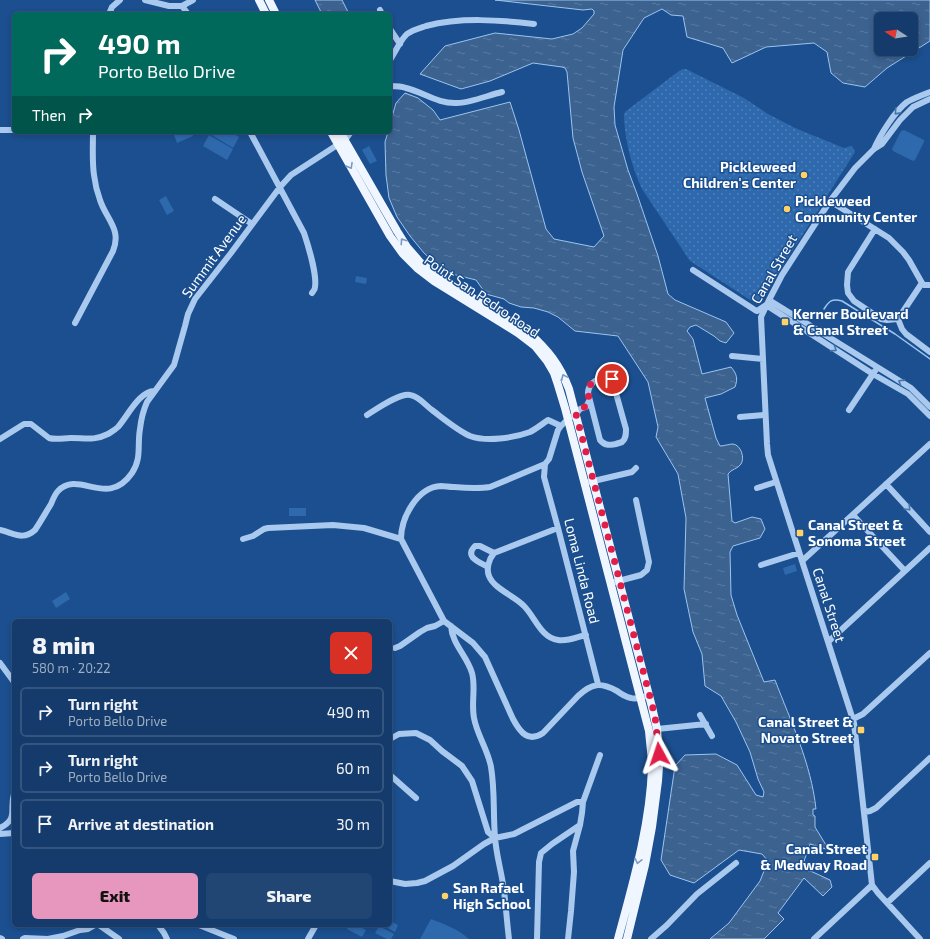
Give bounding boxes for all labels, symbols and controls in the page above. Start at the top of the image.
north arrow [874,12,918,56]
map controls [874,12,918,56]
text: 490 m [98,26,181,60]
icon: right [32,28,84,80]
text: Porto Bello Drive [98,60,236,82]
icon: right [74,104,96,126]
text: Then [32,106,66,124]
one-way arrow [895,107,902,115]
place label: Pickleweed Children's Center [683,158,796,191]
one-way arrow [345,162,353,169]
marker: Pickleweed Children's Center [799,170,809,180]
place label: Pickleweed Community Center [795,192,917,225]
marker: Pickleweed Community Center [782,204,792,214]
street label: Summit Avenue [178,211,250,301]
street label: Canal Street [747,231,800,306]
one-way arrow [401,238,408,245]
street label: Point San Pedro Road [421,251,543,341]
place label: Kerner Boulevard & Canal Street [793,305,909,338]
marker: Kerner Boulevard & Canal Street [780,317,790,327]
one-way arrow [830,344,837,352]
pin [595,362,629,396]
icon: arrive [601,368,623,390]
one-way arrow [561,373,569,381]
one-way arrow [898,379,905,387]
one-way arrow [903,503,911,511]
street label: Loma Linda Road [561,516,604,625]
place label: Canal Street & Sonoma Street [808,516,906,549]
marker: Canal Street & Sonoma Street [795,528,805,538]
street label: Canal Street [809,565,850,644]
text: 8 min [32,630,95,659]
button: close [330,632,372,674]
text: 580 m · 20:22 [32,660,111,676]
text: Turn right [68,695,138,713]
icon: right [34,701,56,723]
text: 490 m [327,703,370,721]
text: Porto Bello Drive [68,713,167,729]
place label: Canal Street & Novato Street [758,713,853,746]
marker: Canal Street & Novato Street [856,725,866,735]
position arrow [638,733,680,775]
text: Turn right [68,751,138,769]
icon: right [34,757,56,779]
text: 60 m [336,759,370,777]
text: Porto Bello Drive [68,769,167,785]
icon: arrive [34,813,56,835]
text: Arrive at destination [68,815,214,833]
text: 30 m [336,815,370,833]
place label: Canal Street & Medway Road [760,840,867,873]
marker: Canal Street & Medway Road [870,852,880,862]
one-way arrow [634,857,643,864]
button: Exit [32,873,198,919]
button: Share [206,873,372,919]
place label: San Rafael High School [453,879,531,912]
marker: San Rafael High School [440,891,450,901]

